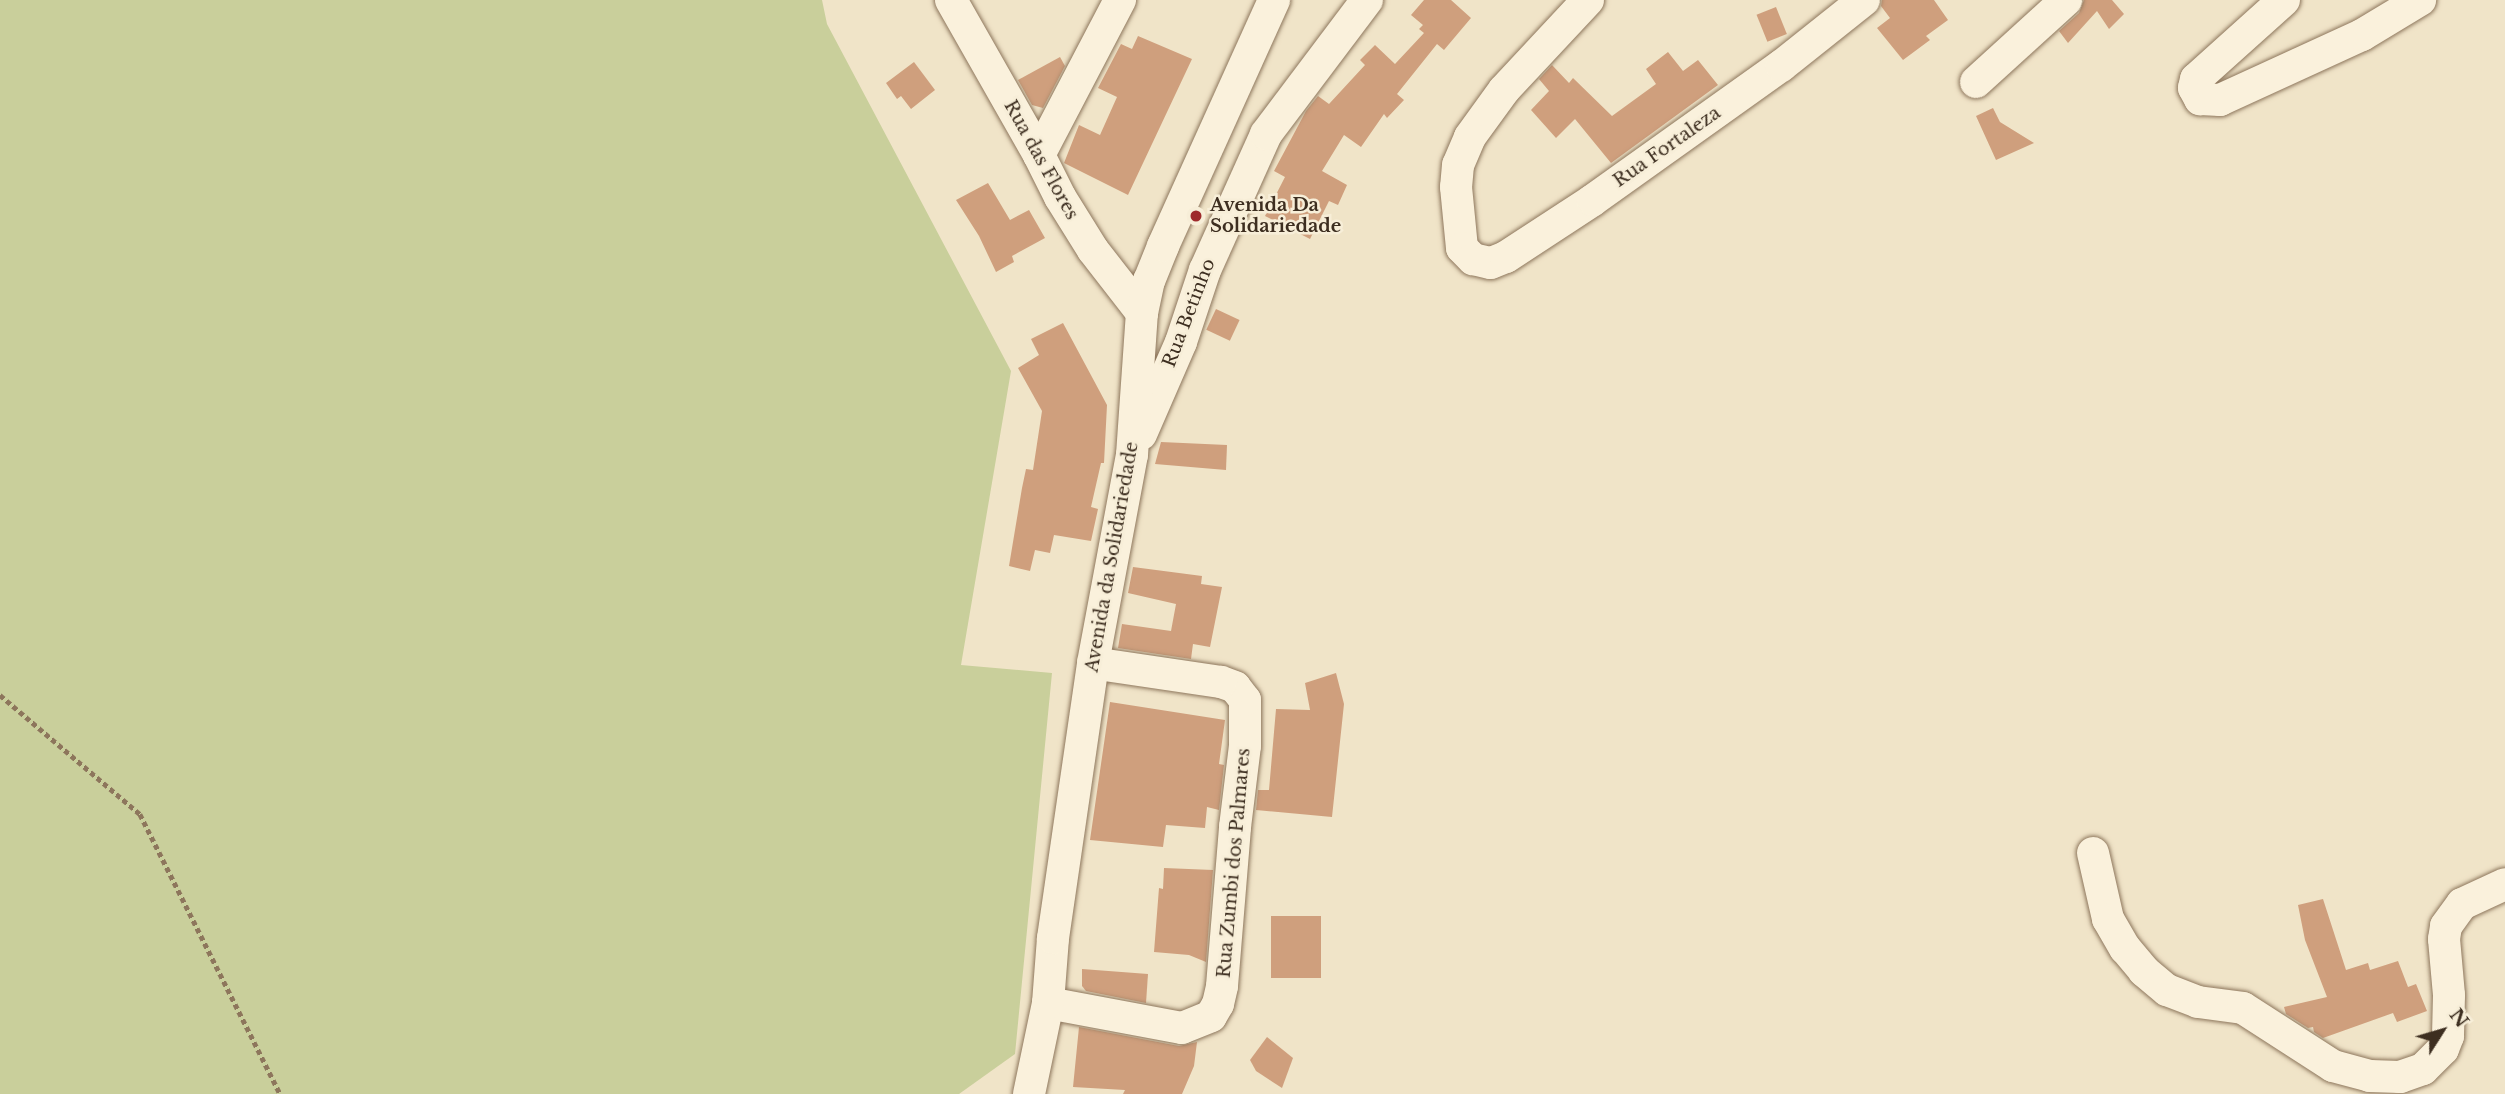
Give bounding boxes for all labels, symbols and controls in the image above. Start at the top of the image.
street label: Rua das Flores [999,96,1083,224]
street label: Rua Fortaleza [1609,102,1725,192]
place label: Avenida Da Solidariedade [1210,195,1341,238]
marker: Avenida Da Solidariedade [1188,208,1204,224]
street label: Rua Betinho [1158,255,1220,371]
street label: Avenida da Solidariedade [1081,440,1143,674]
street label: Rua Zumbi dos Palmares [1213,747,1255,979]
north arrow [2407,996,2477,1066]
text: N [2445,1004,2474,1032]

